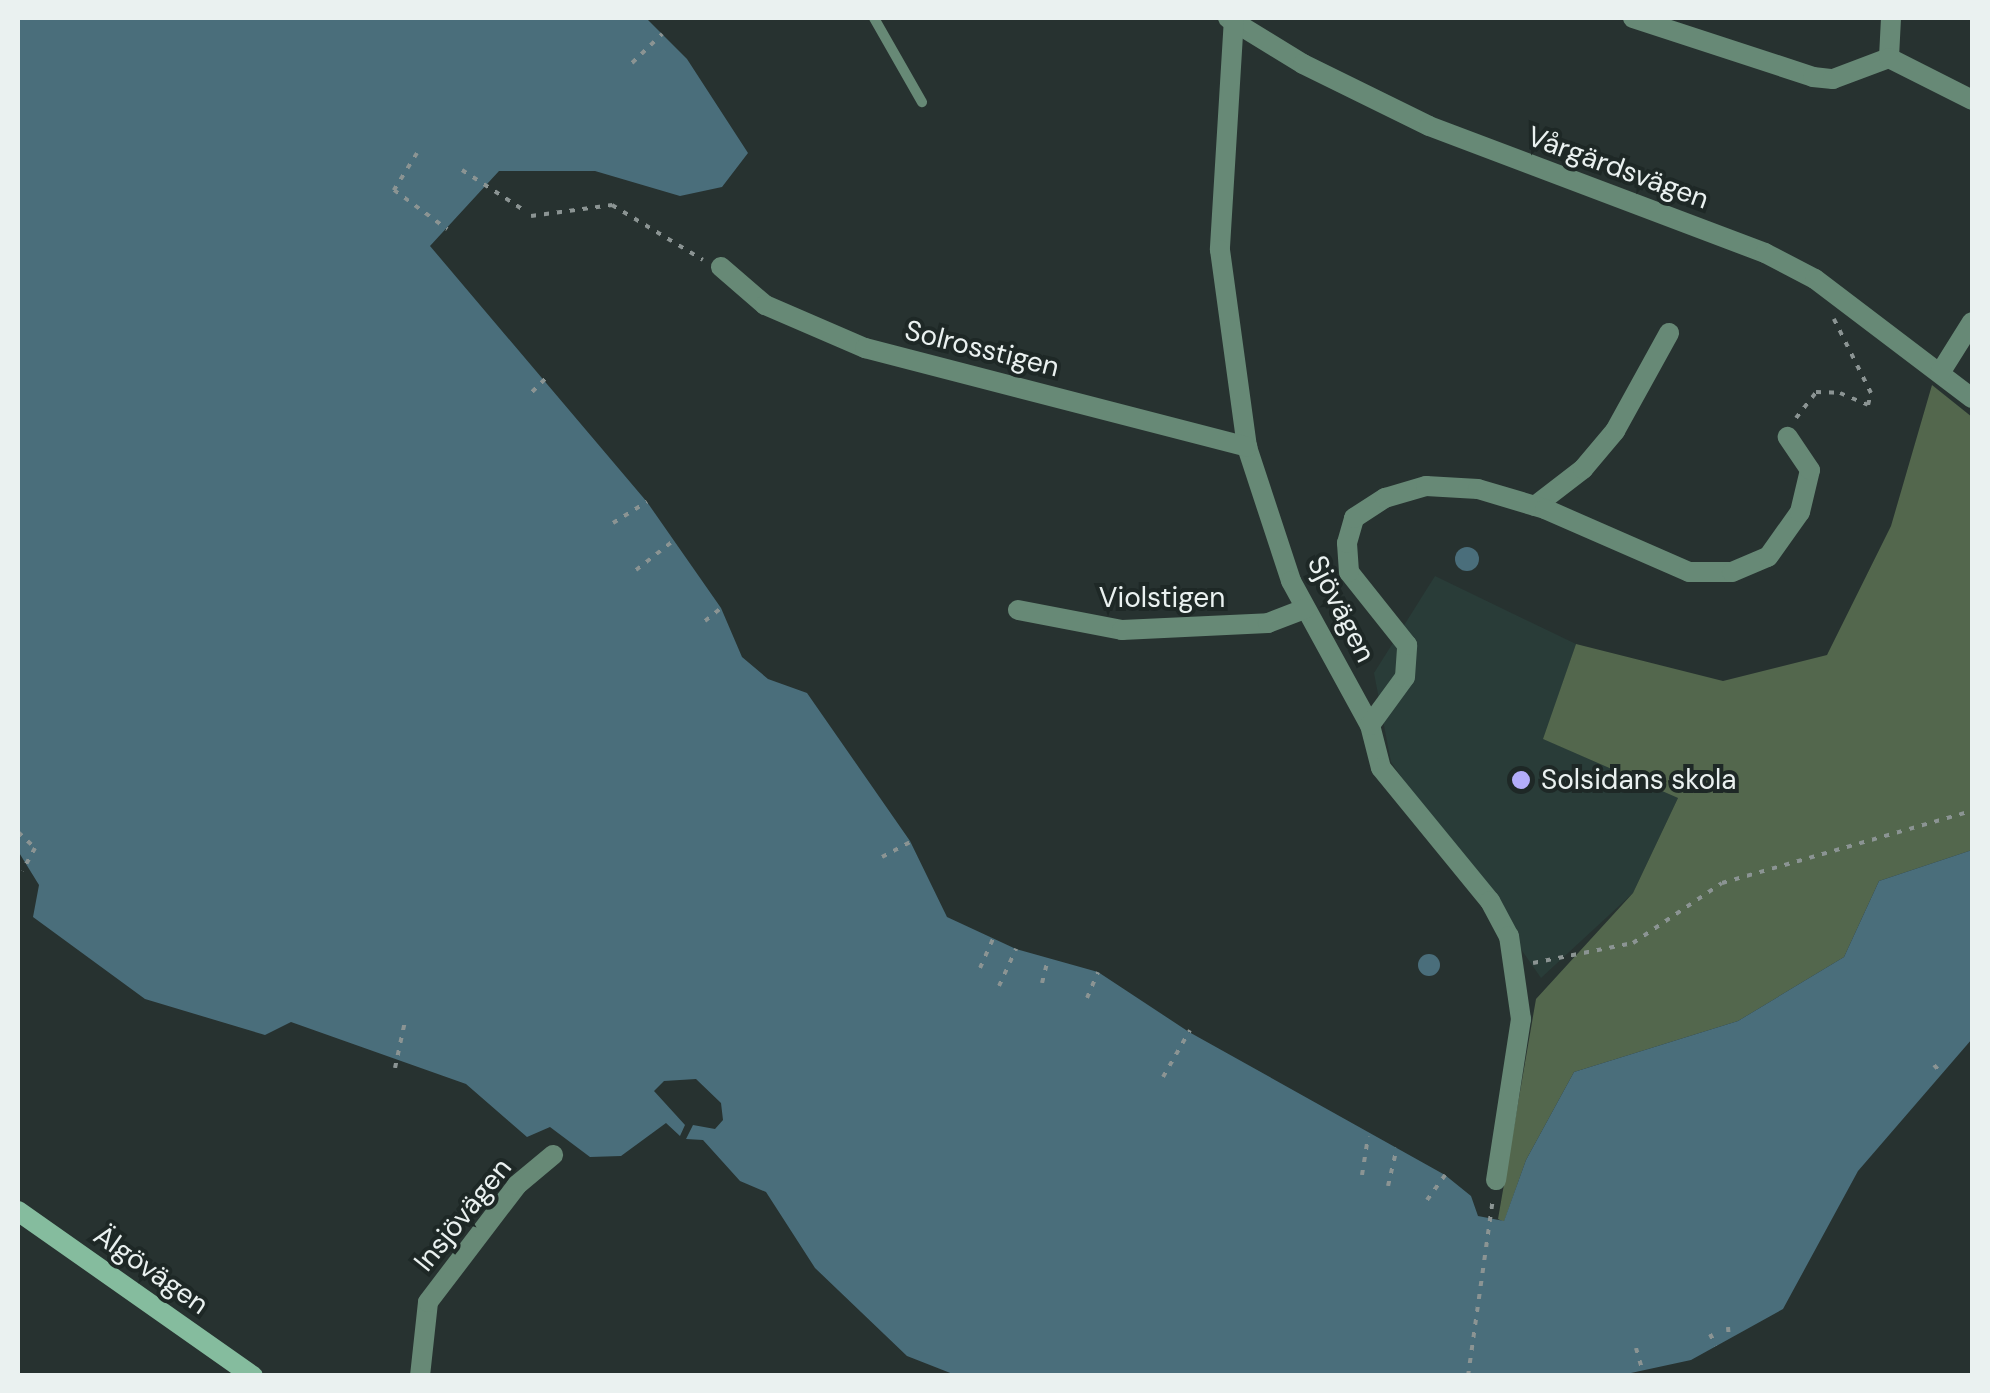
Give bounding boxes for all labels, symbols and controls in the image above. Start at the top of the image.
street label: Vårgärdsvägen [1523,120,1713,216]
street label: Solrosstigen [901,314,1063,384]
street label: Sjövägen [1300,550,1382,668]
street label: Violstigen [1099,581,1225,615]
place label: Solsidans skola [1541,763,1736,797]
marker: Solsidans skola [1510,769,1532,791]
street label: Insjövägen [407,1152,519,1278]
street label: Älgövägen [87,1218,215,1322]

